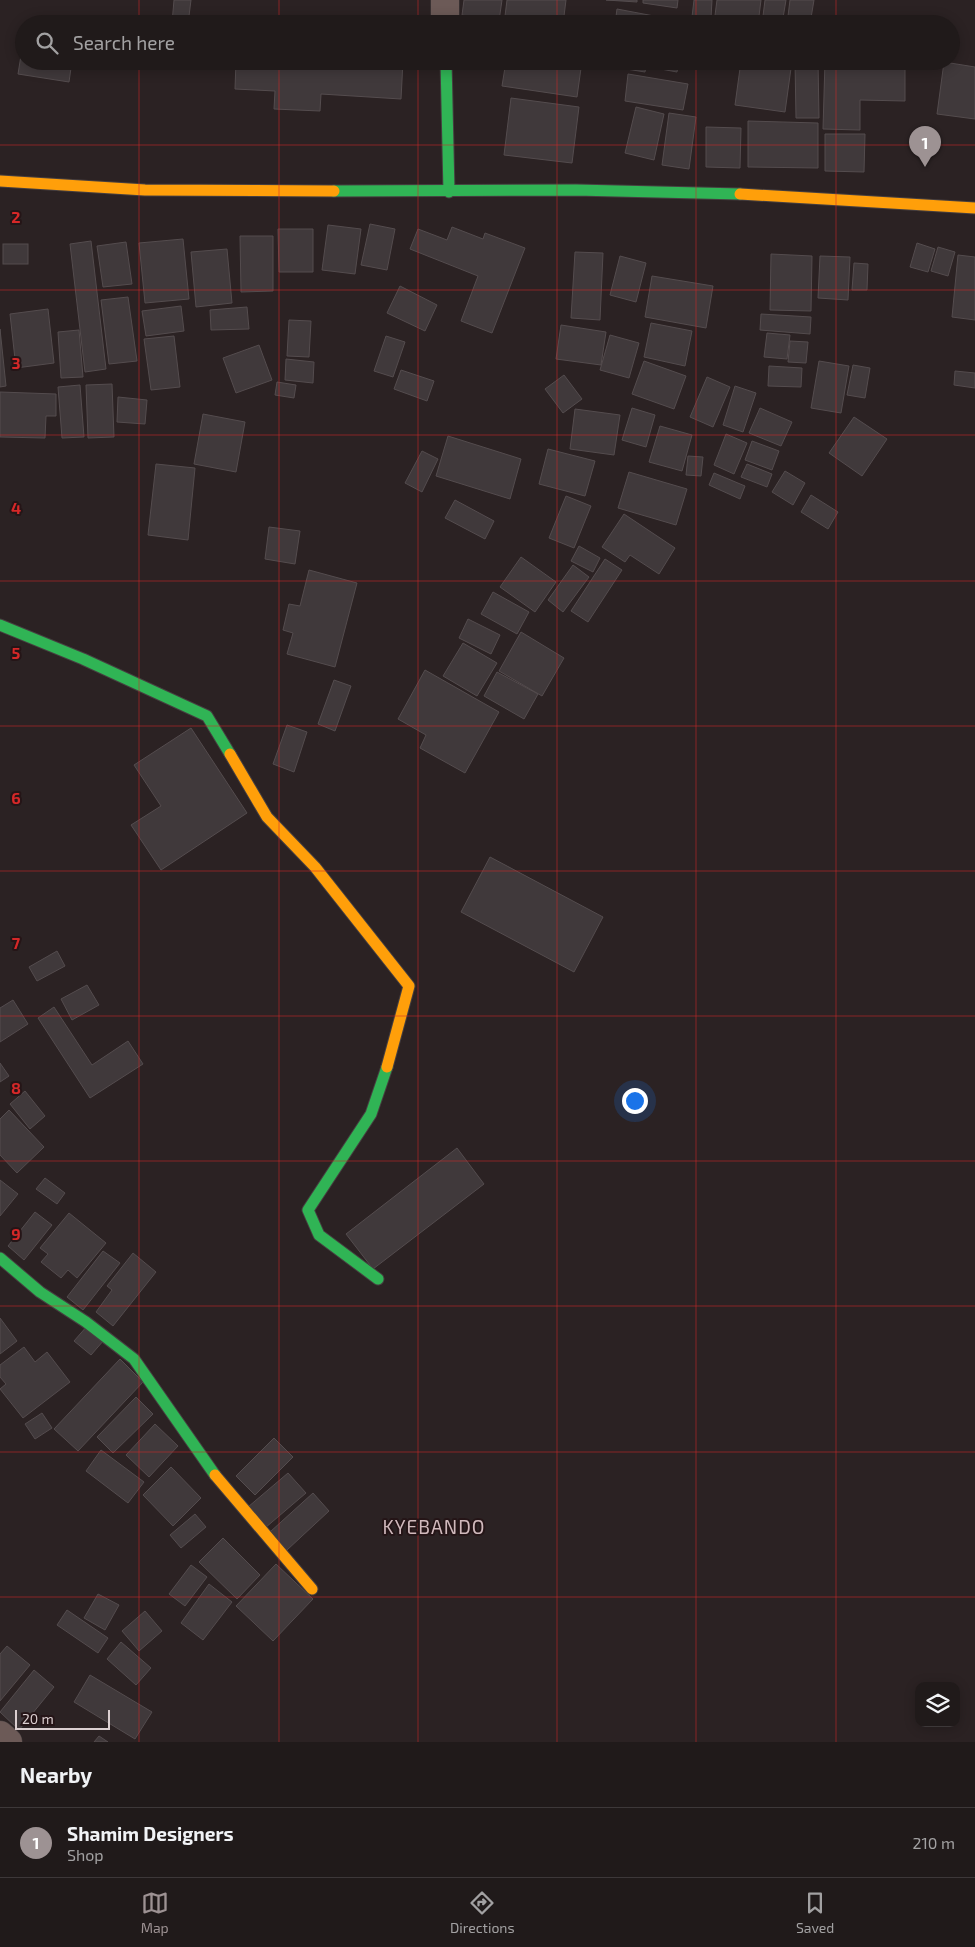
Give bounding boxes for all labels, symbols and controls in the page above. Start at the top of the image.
search box [15,15,960,70]
icon: search [33,29,61,57]
text: Search here [73,31,175,54]
pin: 1 [909,126,941,167]
text: 2 [11,207,21,226]
text: 3 [11,353,21,372]
text: 4 [11,498,21,517]
text: 5 [12,643,21,662]
text: 6 [11,788,21,807]
text: 7 [12,933,21,952]
text: 8 [11,1078,21,1097]
your location [622,1088,648,1114]
text: 9 [11,1224,21,1243]
district label: KYEBANDO [383,1515,485,1538]
map controls [915,1682,960,1727]
button: layers [915,1682,960,1727]
scale bar [15,1707,110,1730]
text: 20 m [22,1710,54,1727]
text: Nearby [20,1762,92,1787]
text: Shamim Designers [67,1822,234,1845]
text: 1 [33,1833,39,1852]
text: 210 m [912,1833,955,1852]
text: Shop [67,1845,104,1864]
tab: Map [141,1889,169,1936]
tab: Directions [450,1889,515,1936]
tab: Saved [796,1889,834,1936]

